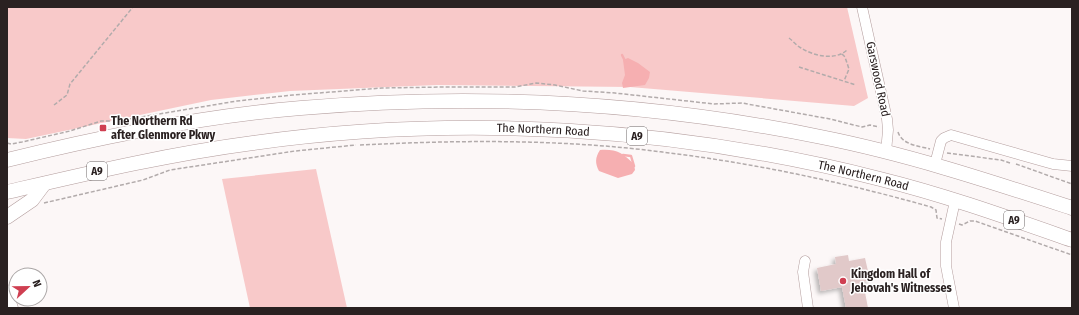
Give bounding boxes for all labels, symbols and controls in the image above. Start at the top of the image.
street label: Garswood Road [863,40,893,118]
place label: The Northern Rd after Glenmore Pkwy [111,114,215,142]
street label: The Northern Road [497,121,590,139]
marker: The Northern Rd after Glenmore Pkwy [98,123,108,133]
road number: A9 [627,127,647,145]
street label: The Northern Road [817,158,910,193]
road number: A9 [87,162,107,180]
road number: A9 [1004,211,1024,229]
north arrow [8,267,48,307]
place label: Kingdom Hall of Jehovah's Witnesses [850,267,953,295]
marker: Kingdom Hall of Jehovah's Witnesses [838,276,848,286]
text: N [30,278,44,289]

